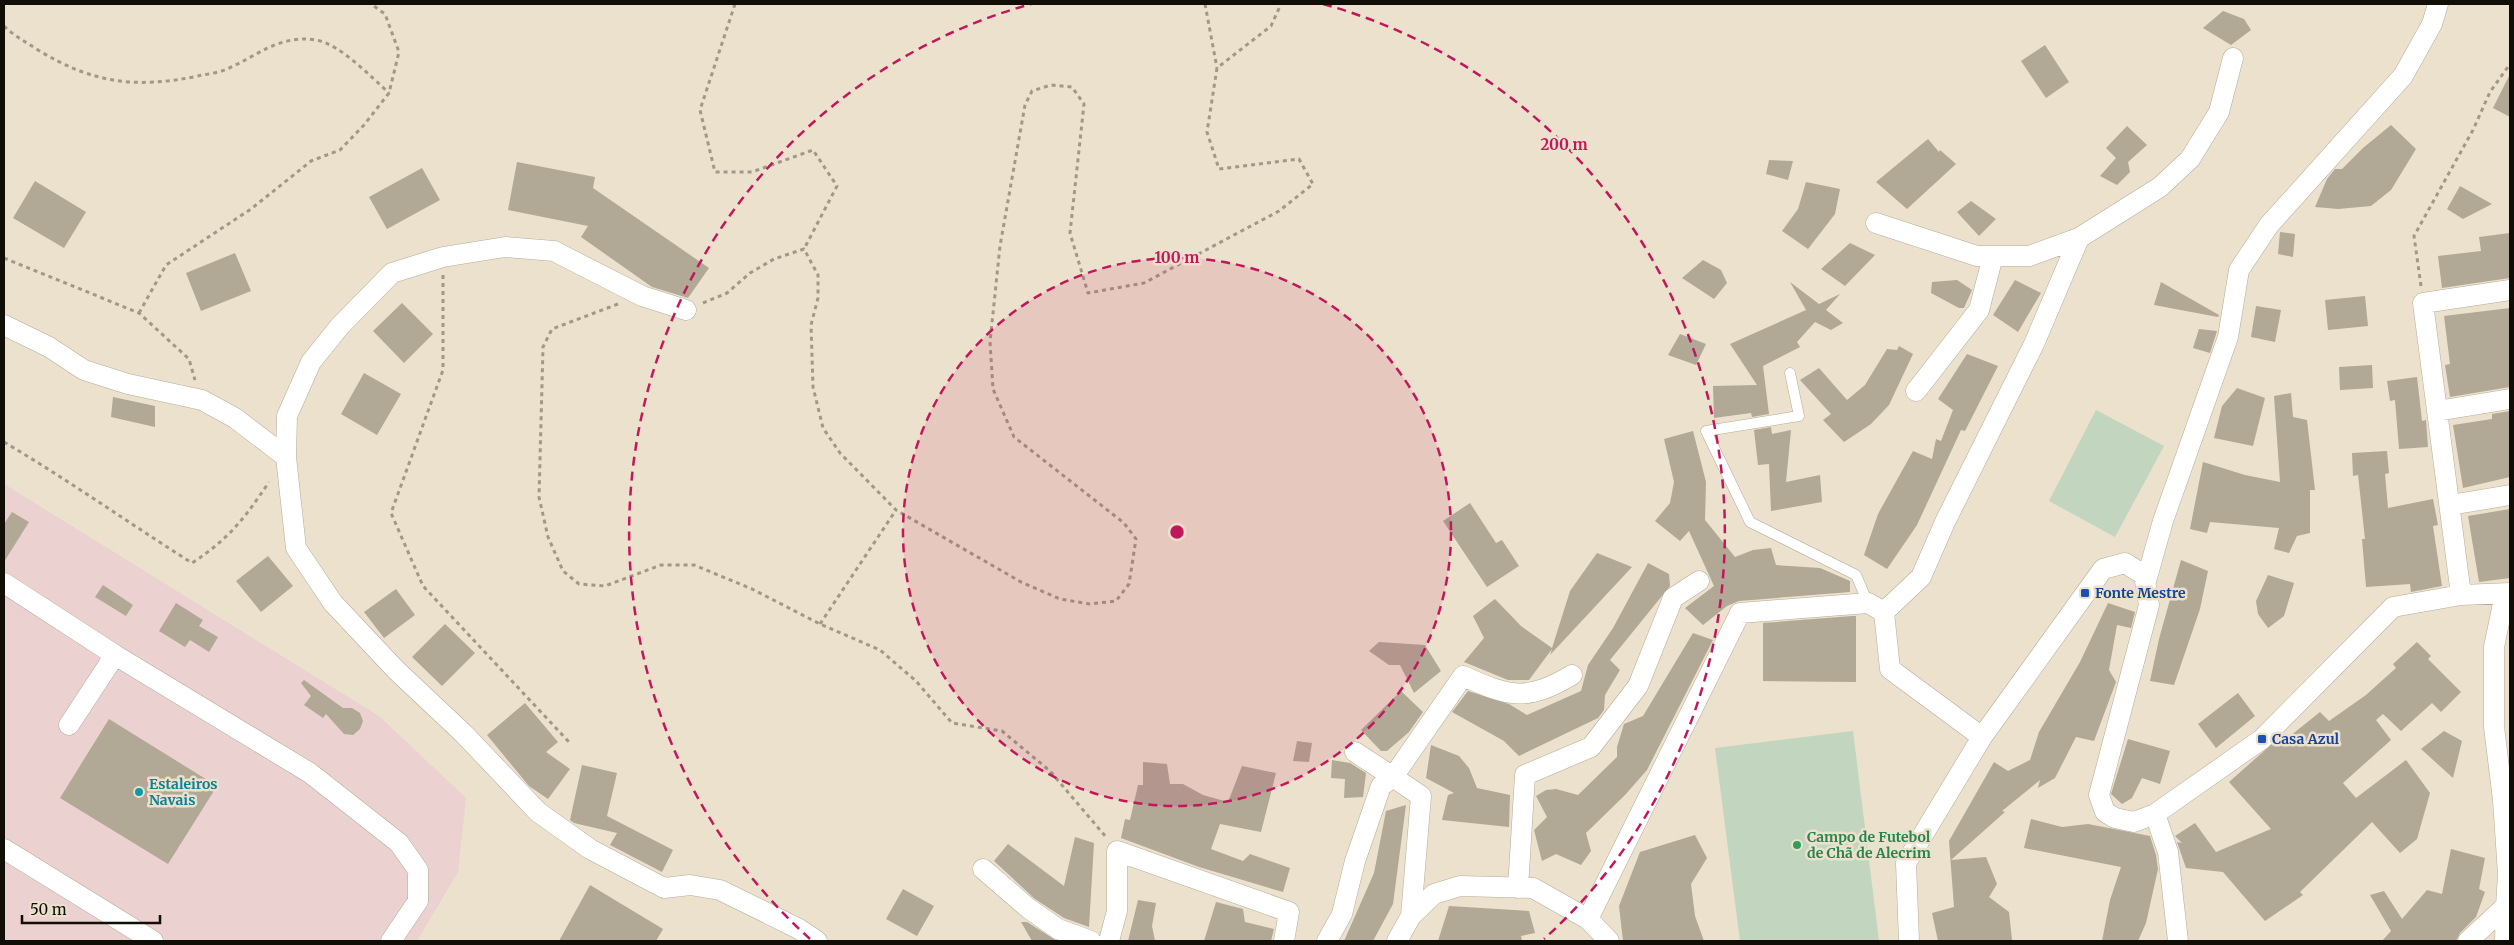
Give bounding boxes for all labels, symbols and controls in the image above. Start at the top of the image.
text: 200 m [1540,135,1588,154]
text: 100 m [1155,248,1199,267]
centre of rings [1168,523,1186,541]
place label: Fonte Mestre [2095,584,2186,602]
marker: Fonte Mestre [2079,587,2091,599]
place label: Casa Azul [2272,730,2340,748]
marker: Casa Azul [2256,733,2268,745]
place label: Estaleiros Navais [149,775,218,809]
marker: Estaleiros Navais [133,786,145,798]
place label: Campo de Futebol de Chã de Alecrim [1807,828,1931,862]
marker: Campo de Futebol de Chã de Alecrim [1791,839,1803,851]
scale bar [22,892,160,924]
text: 50 m [30,900,67,919]

